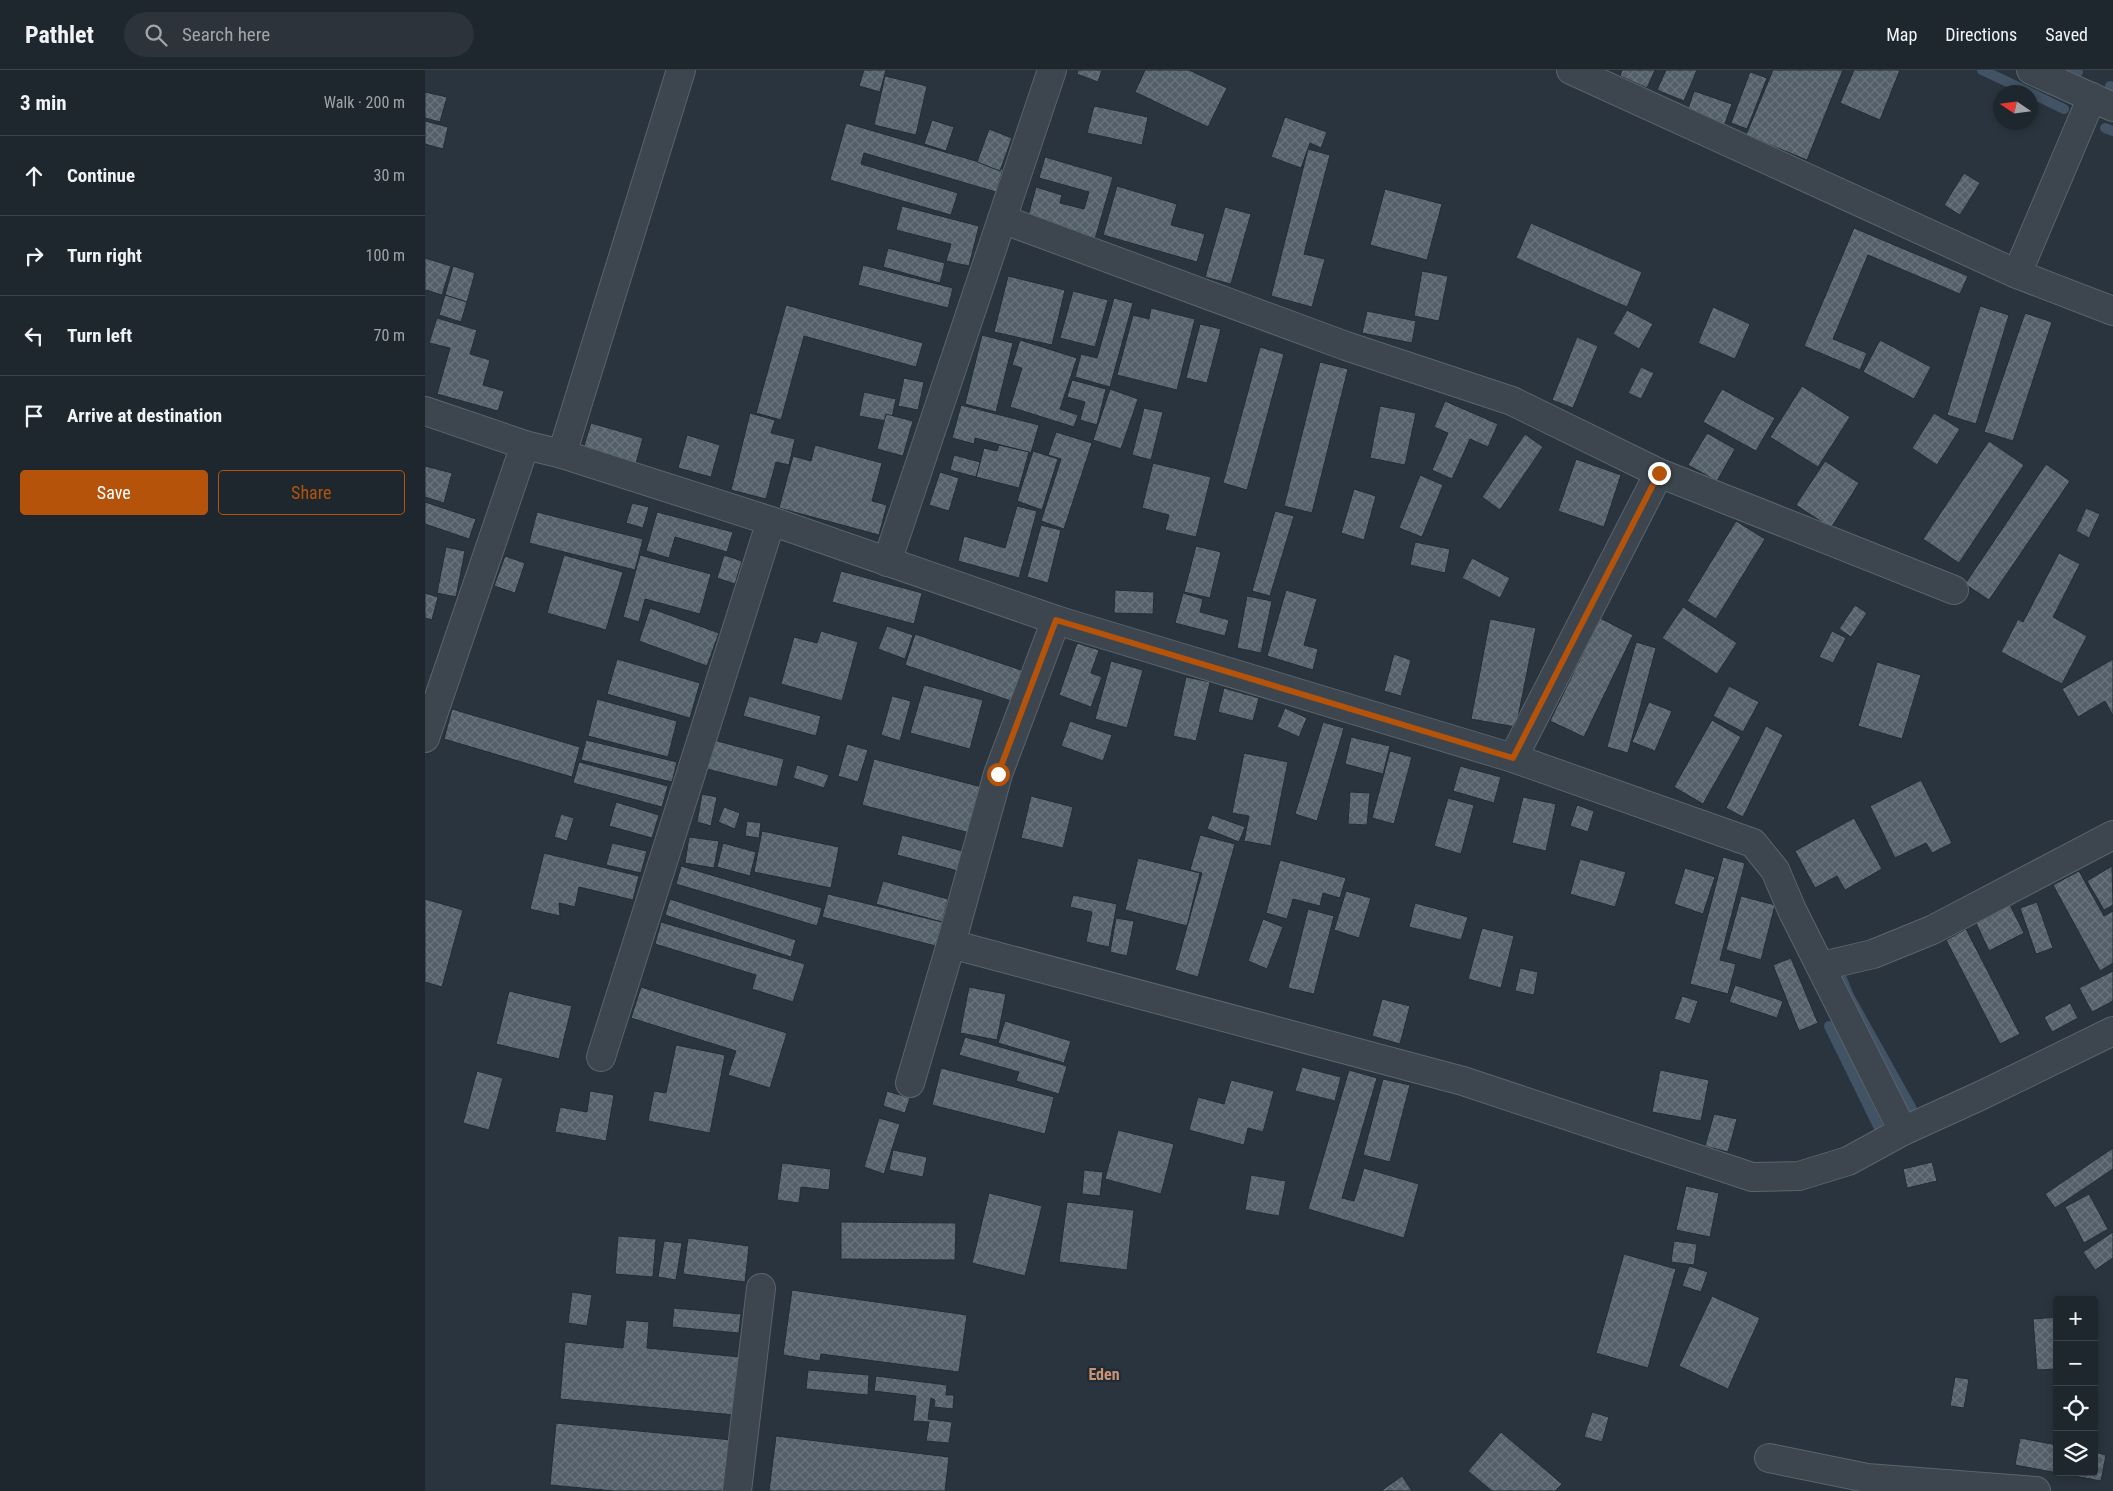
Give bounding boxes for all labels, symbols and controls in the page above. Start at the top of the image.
search box [124,12,474,57]
text: Pathlet [25,21,94,49]
icon: search [142,21,170,49]
text: Search here [182,23,270,46]
text: Map [1886,24,1917,45]
text: Directions [1945,24,2017,45]
text: Saved [2045,24,2088,45]
north arrow [1993,85,2038,130]
text: 3 min [20,91,67,115]
text: Walk · 200 m [324,93,405,112]
icon: ahead [20,162,48,190]
text: Continue [67,164,135,187]
text: 30 m [373,166,405,185]
icon: right [20,242,48,270]
text: Turn right [67,244,142,267]
text: 100 m [366,246,405,265]
icon: left [20,322,48,350]
text: Turn left [67,324,132,347]
text: 70 m [373,326,405,345]
icon: arrive [20,402,48,430]
text: Arrive at destination [67,404,222,427]
route end [1648,462,1671,485]
button: Save [20,470,208,515]
button: Share [218,470,405,515]
route start [987,763,1010,786]
map controls [2053,1296,2098,1476]
button: + [2053,1296,2098,1341]
button: − [2053,1341,2098,1386]
district label: Eden [1088,1365,1120,1384]
button: locate [2053,1386,2098,1431]
button: layers [2053,1431,2098,1476]

